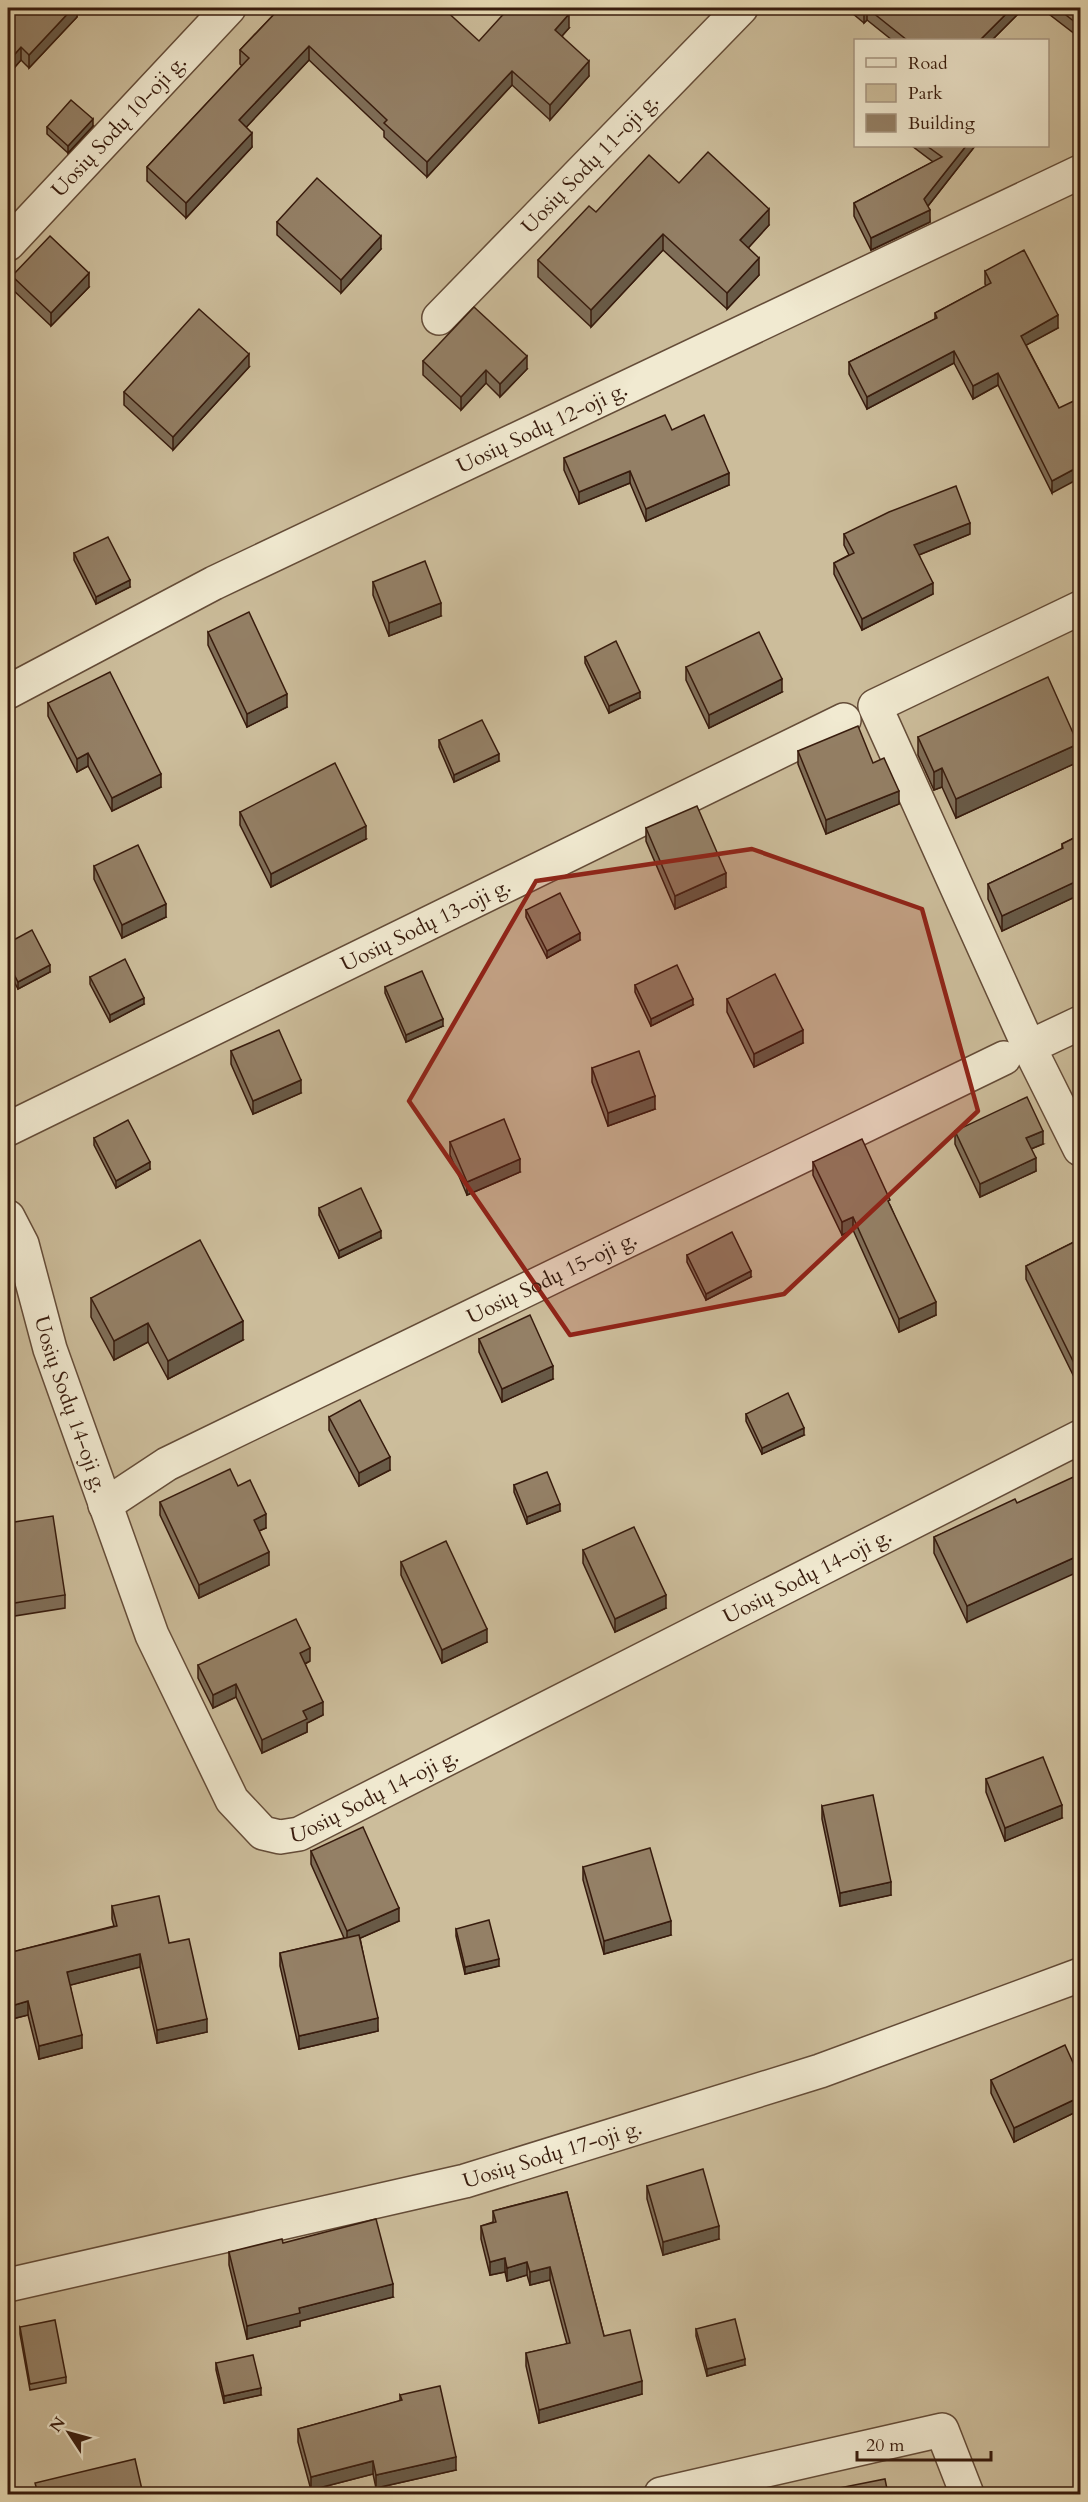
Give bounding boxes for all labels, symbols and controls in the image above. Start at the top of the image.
legend [854,39,1049,147]
street label: Uosių Sodų 10-oji g. [45,48,193,203]
text: Road [908,51,948,76]
text: Park [908,81,943,106]
street label: Uosių Sodų 11-oji g. [515,87,665,240]
text: Building [908,111,976,136]
street label: Uosių Sodų 12-oji g. [452,374,632,480]
street label: Uosių Sodų 13-oji g. [336,871,515,978]
street label: Uosių Sodų 15-oji g. [462,1224,642,1331]
street label: Uosių Sodų 14-oji g. [27,1312,115,1497]
street label: Uosių Sodų 14-oji g. [718,1521,896,1631]
street label: Uosių Sodų 14-oji g. [288,1741,463,1850]
street label: Uosių Sodų 17-oji g. [459,2113,645,2195]
north arrow [39,2403,99,2463]
text: N [45,2413,71,2437]
scale bar [857,2424,990,2462]
text: 20 m [866,2433,905,2458]

